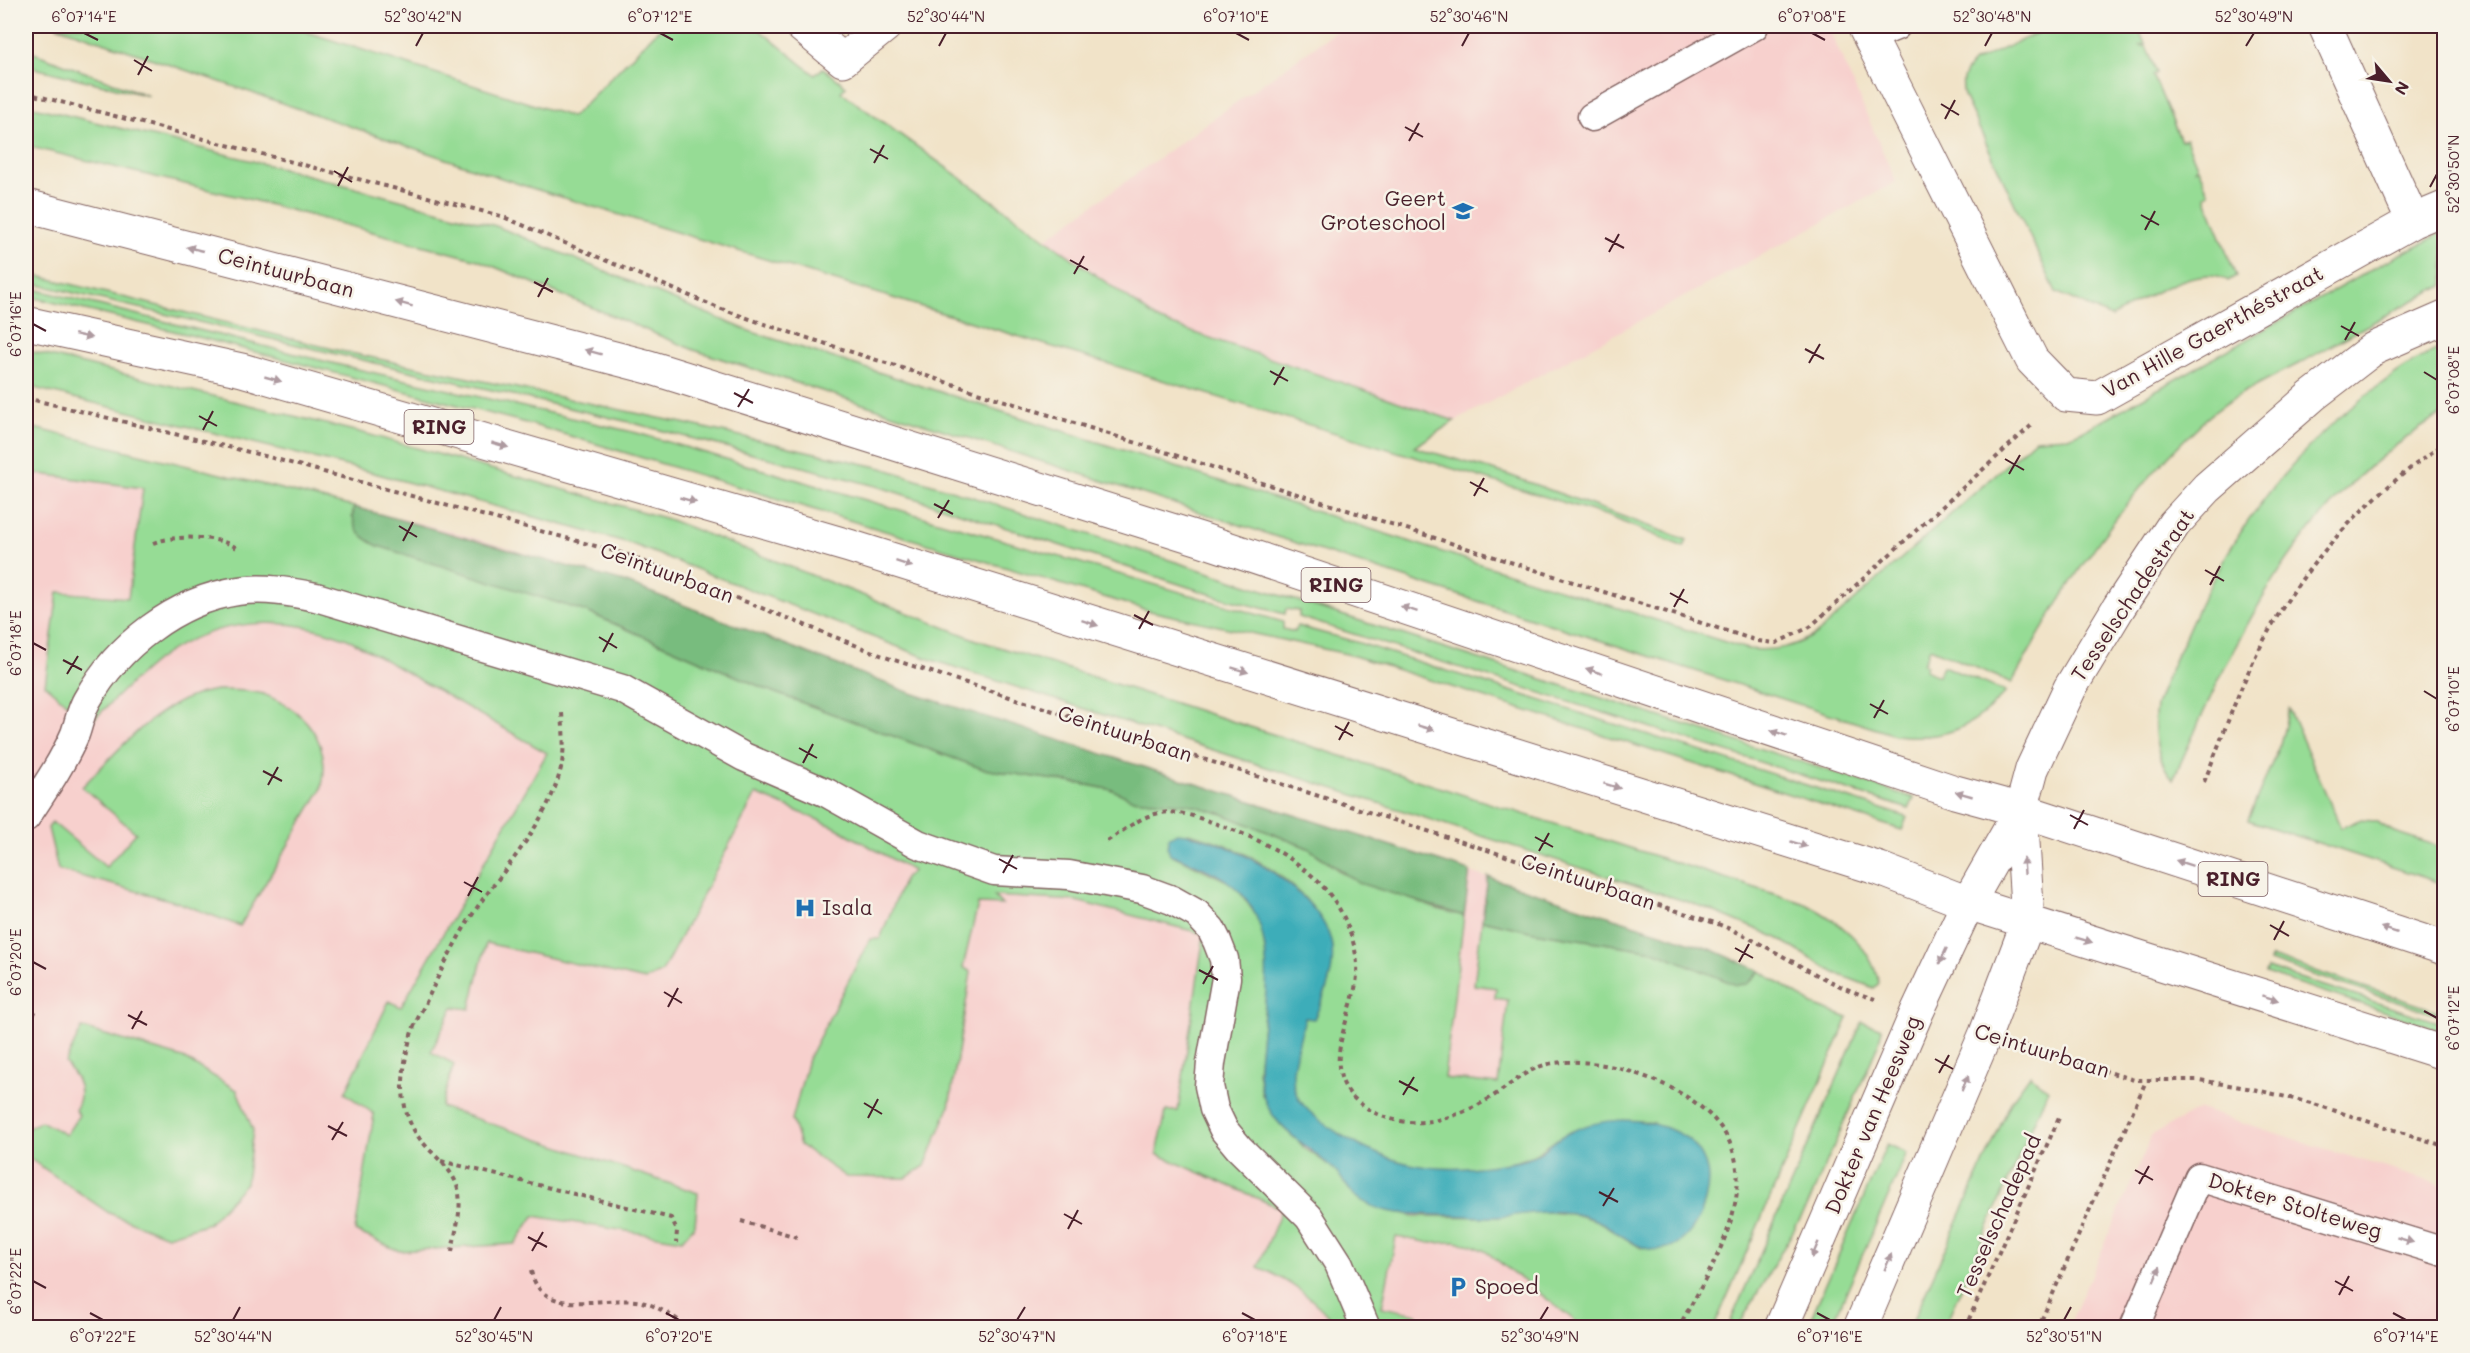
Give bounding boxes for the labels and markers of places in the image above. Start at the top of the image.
place label: Geert Groteschool [1321,184,1446,235]
school or university icon: Geert Groteschool [1451,199,1475,223]
place label: Isala [822,893,873,920]
hospital icon: Isala [793,896,817,920]
place label: Spoed [1475,1272,1539,1299]
parking icon: Spoed [1446,1275,1470,1299]

